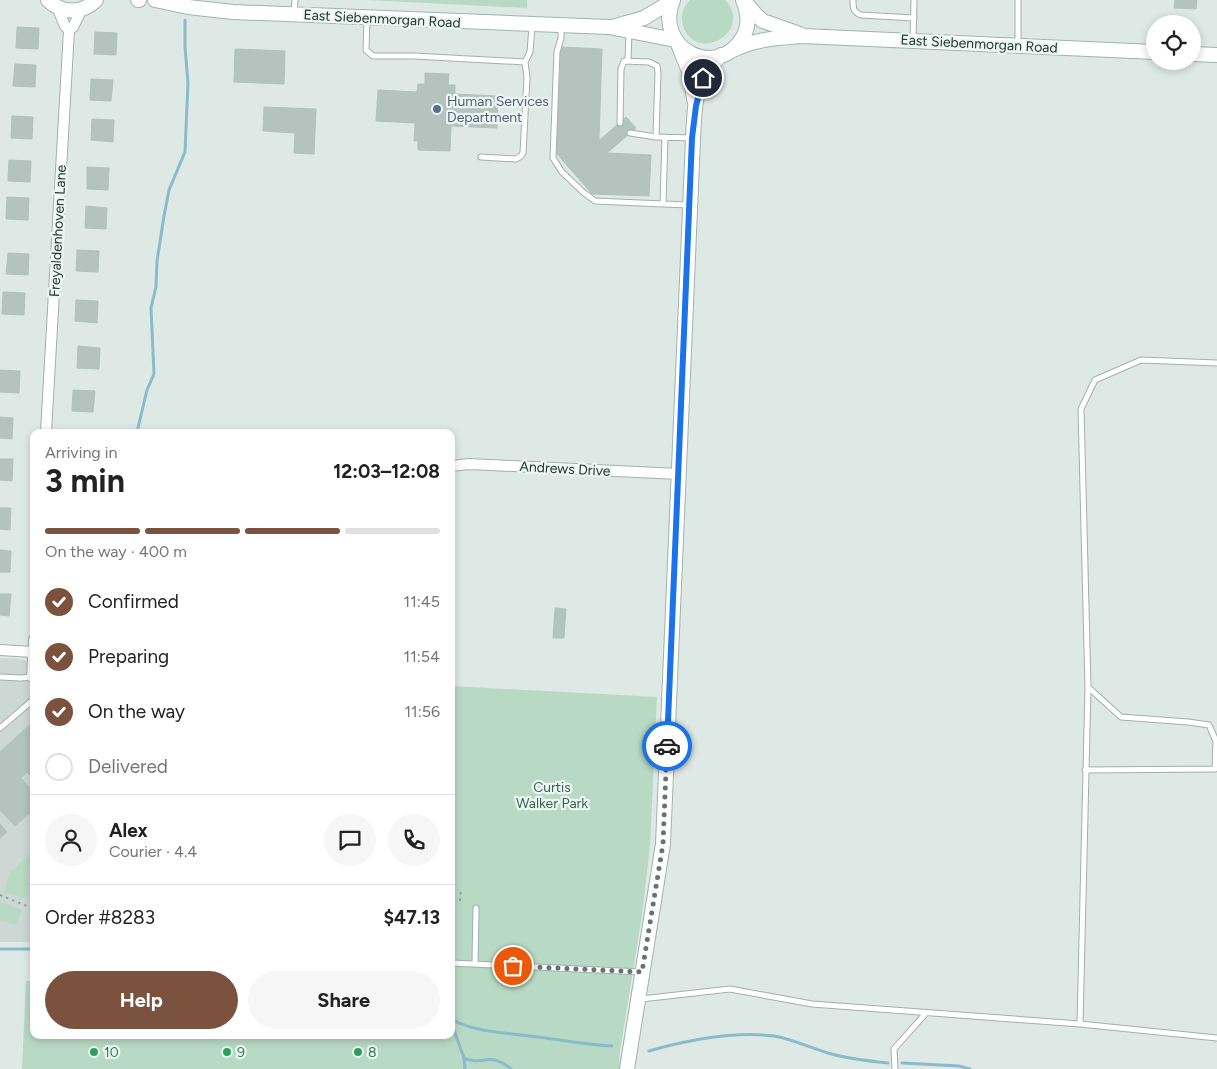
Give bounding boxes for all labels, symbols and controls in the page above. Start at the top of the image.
street label: East Siebenmorgan Road [303,6,461,32]
map controls [1146,15,1201,70]
button: locate [1146,15,1201,70]
street label: East Siebenmorgan Road [900,31,1058,57]
pin [682,57,724,99]
icon: home [689,64,717,92]
place label: Human Services Department [447,93,549,126]
marker: Human Services Department [431,103,443,115]
street label: Freyaldenhoven Lane [46,164,70,298]
text: Arriving in [45,443,117,462]
street label: Andrews Drive [519,458,611,480]
text: 12:03–12:08 [333,460,440,483]
text: 3 min [45,462,125,500]
text: On the way · 400 m [45,542,187,561]
icon: check [45,588,73,616]
text: Confirmed [88,590,179,613]
text: 11:45 [404,592,440,611]
icon: check [45,643,73,671]
text: Preparing [88,645,169,668]
text: 11:54 [404,647,440,666]
icon: check [45,698,73,726]
text: On the way [88,700,185,723]
text: 11:56 [404,702,440,721]
courier [642,721,692,771]
icon: car [653,732,681,760]
text: Delivered [88,755,168,778]
park label: Curtis Walker Park [516,779,588,812]
button: person [45,814,97,866]
button: chat [324,814,376,866]
button: phone [388,814,440,866]
text: Alex [109,819,148,842]
text: Courier · 4.4 [109,842,197,861]
text: Order #8283 [45,906,155,929]
text: $47.13 [384,906,440,929]
pin [492,945,534,987]
icon: bag [499,952,527,980]
button: Help [45,971,238,1029]
button: Share [248,971,440,1029]
place label: 10 [104,1044,119,1061]
place label: 9 [237,1044,245,1061]
place label: 8 [368,1044,377,1061]
marker: 10 [88,1046,100,1058]
marker: 9 [221,1046,233,1058]
marker: 8 [352,1046,364,1058]

